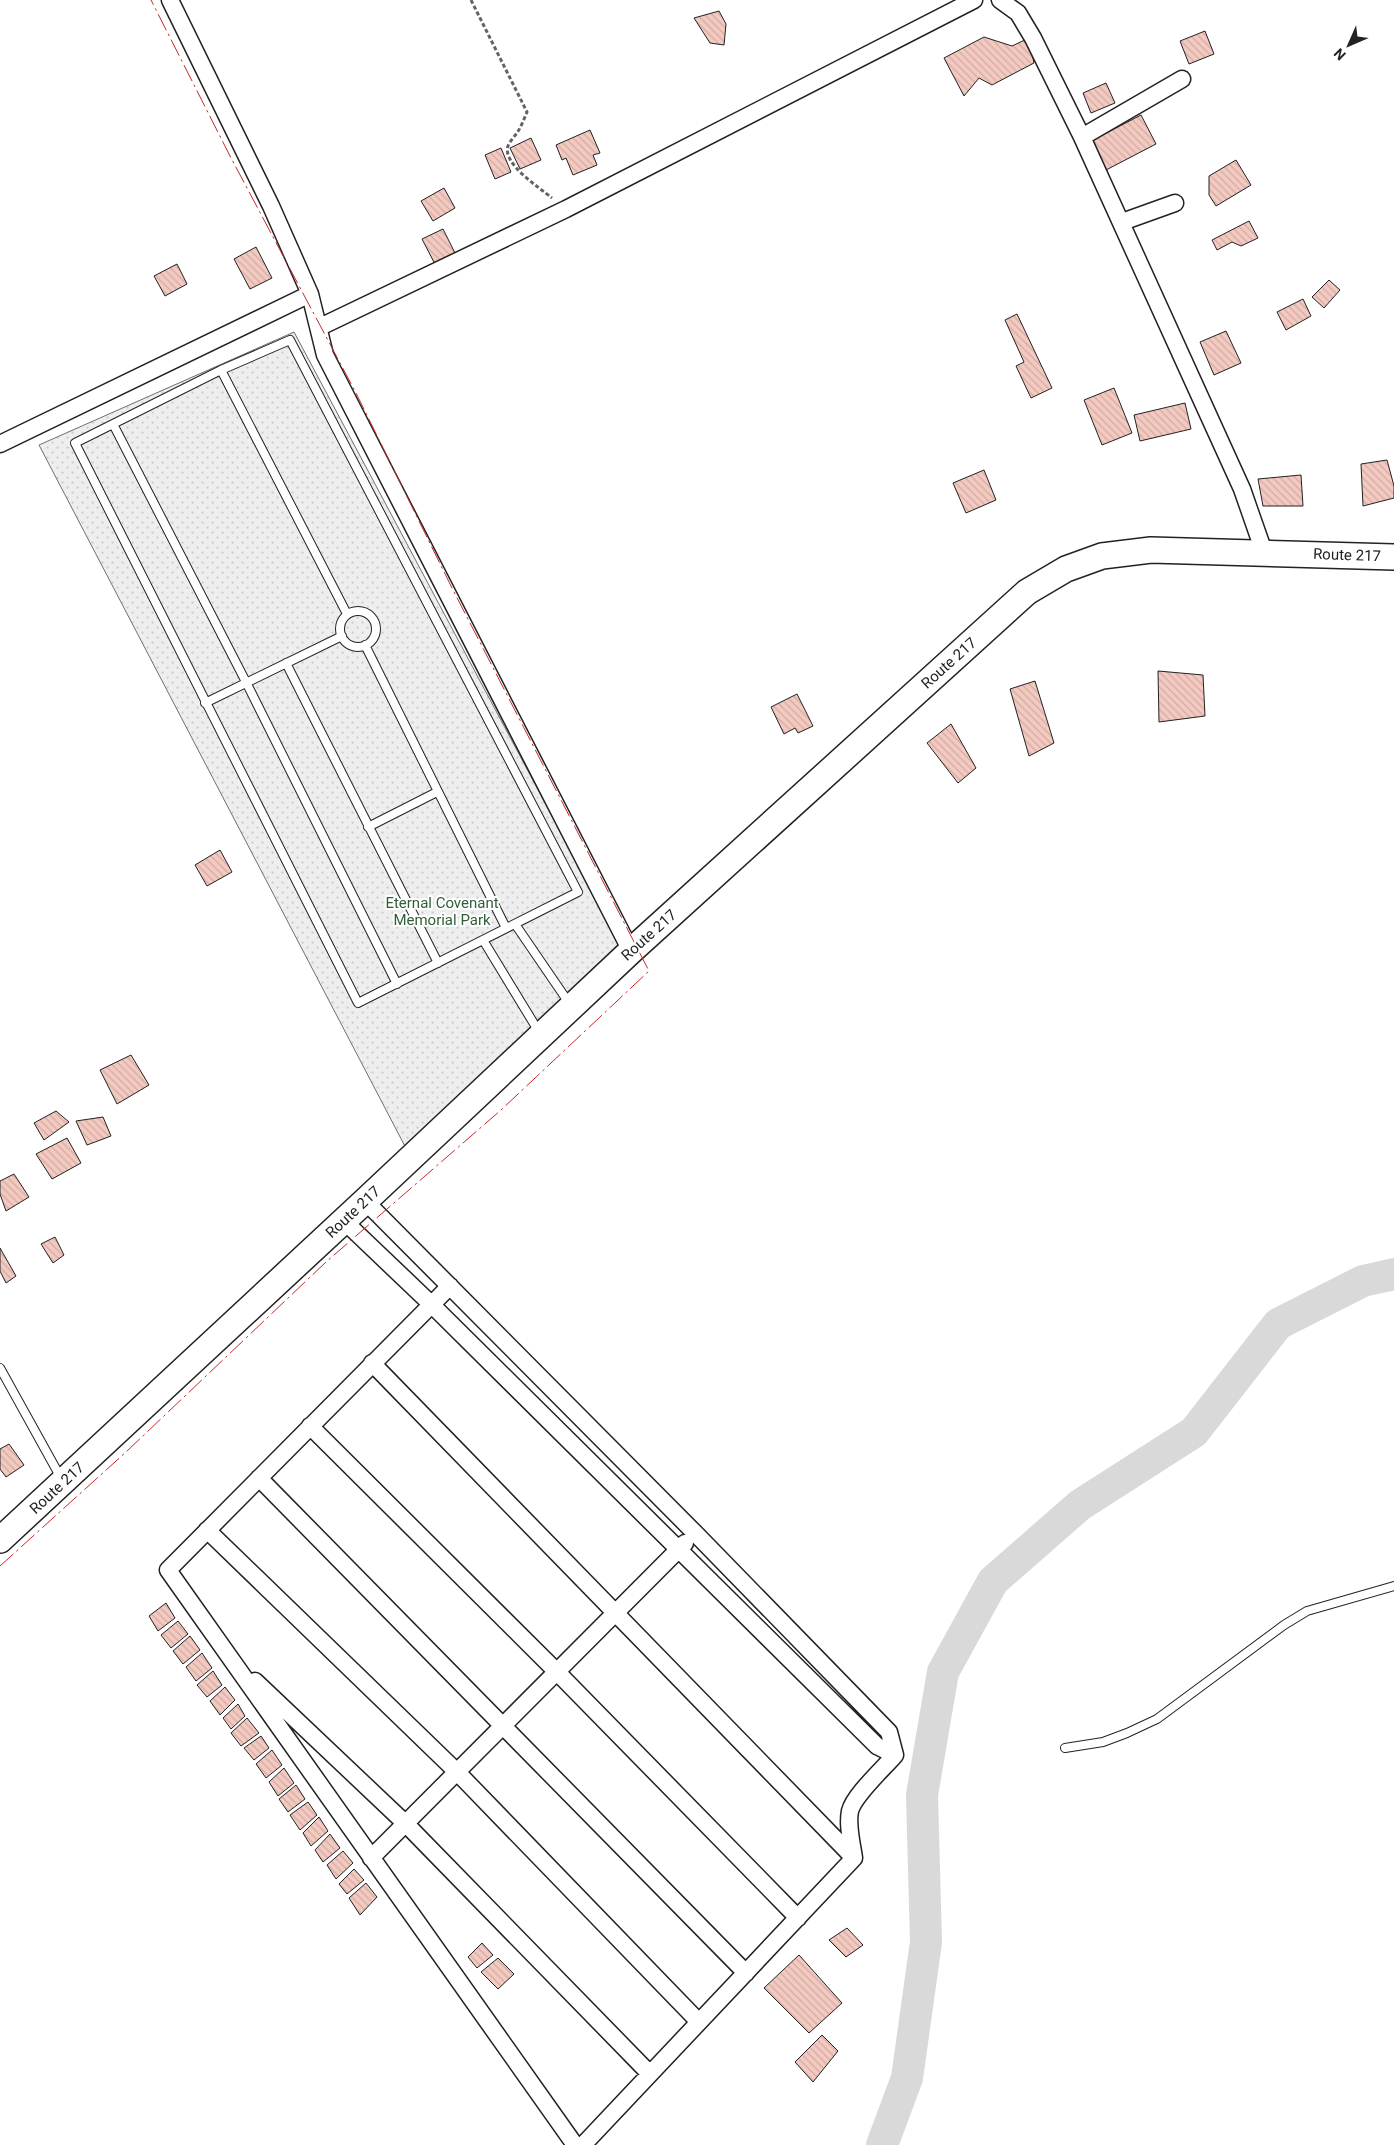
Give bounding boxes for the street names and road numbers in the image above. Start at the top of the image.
street label: Route 217 [1313,545,1381,565]
street label: Route 217 [918,634,980,692]
street label: Route 217 [618,906,680,964]
street label: Route 217 [322,1182,384,1242]
street label: Route 217 [26,1458,88,1518]

